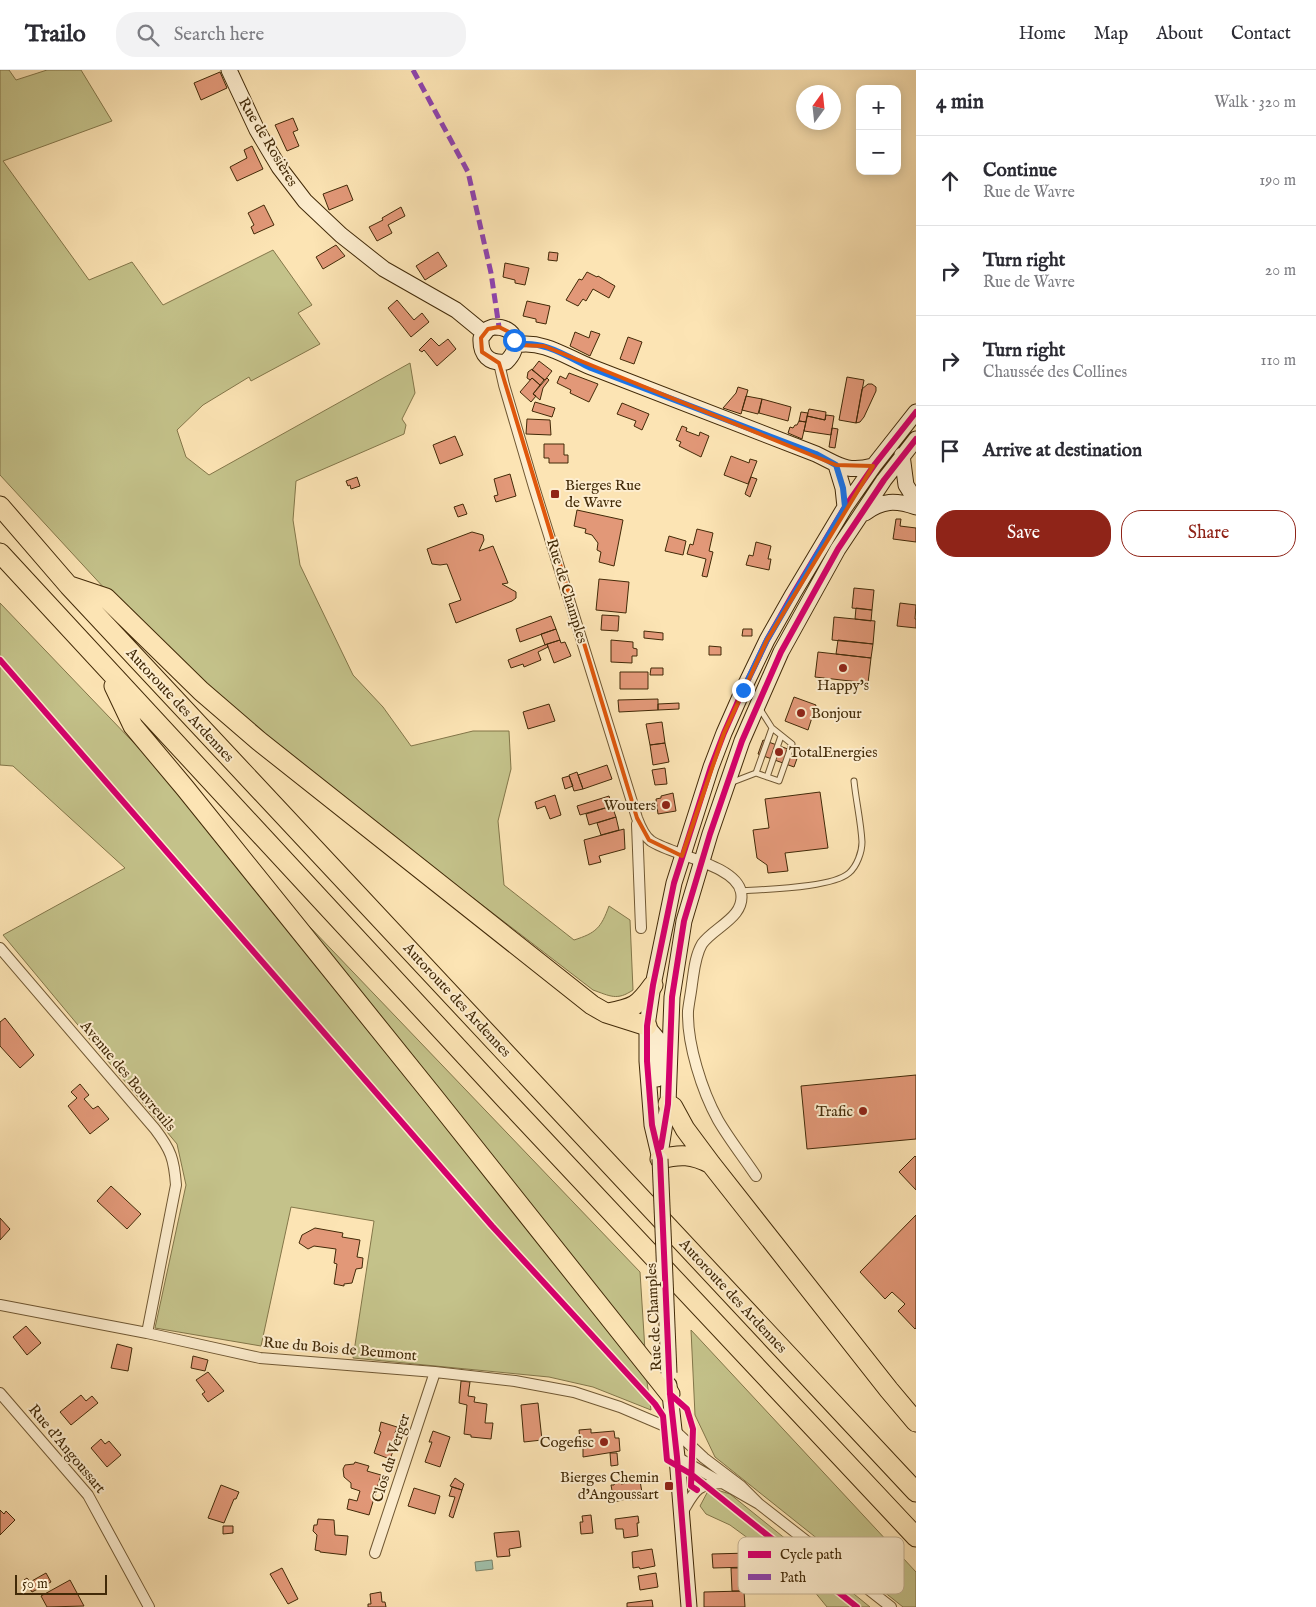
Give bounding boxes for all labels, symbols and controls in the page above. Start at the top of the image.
search box [116,12,466,57]
text: Trailo [25,19,86,50]
icon: search [134,21,162,49]
text: Search here [174,23,264,47]
text: Home [1019,23,1066,46]
text: Map [1094,23,1128,46]
text: About [1156,23,1203,46]
text: Contact [1231,23,1291,46]
north arrow [796,85,841,130]
map controls [856,85,901,175]
button: + [856,85,901,130]
text: 4 min [936,89,984,116]
text: Walk · 320 m [1214,93,1296,113]
street label: Rue de Rosières [234,94,302,190]
button: − [856,130,901,175]
text: Continue [983,159,1057,183]
icon: ahead [936,167,964,195]
text: 190 m [1259,171,1296,191]
text: Rue de Wavre [983,183,1075,203]
text: Turn right [983,249,1065,273]
icon: right [936,257,964,285]
text: 20 m [1265,261,1296,281]
text: Rue de Wavre [983,273,1075,293]
route start [503,329,526,352]
text: Turn right [983,339,1065,363]
icon: right [936,347,964,375]
text: 110 m [1260,351,1296,371]
text: Chaussée des Collines [983,363,1127,383]
icon: arrive [936,437,964,465]
text: Arrive at destination [983,439,1142,463]
place label: Bierges Rue de Wavre [565,476,641,512]
marker: Bierges Rue de Wavre [549,488,561,500]
button: Save [936,510,1111,557]
button: Share [1121,510,1296,557]
street label: Rue de Champles [542,536,592,646]
street label: Autoroute des Ardennes [121,643,238,766]
marker: Happy's [837,662,849,674]
place label: Happy's [817,676,869,695]
route end [732,679,755,702]
place label: Bonjour [811,704,862,723]
marker: Bonjour [795,707,807,719]
place label: TotalEnergies [789,743,877,762]
marker: TotalEnergies [773,746,785,758]
place label: Wouters [604,796,656,815]
marker: Wouters [660,799,672,811]
street label: Autoroute des Ardennes [398,938,515,1061]
street label: Avenue des Bouvreuils [76,1016,180,1135]
place label: Trafic [816,1102,853,1121]
marker: Trafic [857,1105,869,1117]
street label: Autoroute des Ardennes [674,1234,791,1357]
street label: Rue de Champles [642,1262,666,1372]
street label: Rue du Bois de Beumont [262,1333,418,1365]
street label: Rue d'Angoussart [24,1401,110,1497]
street label: Clos du Verger [368,1411,414,1505]
place label: Cogefisc [540,1433,594,1452]
marker: Cogefisc [598,1436,610,1448]
place label: Bierges Chemin d'Angoussart [560,1468,659,1504]
marker: Bierges Chemin d'Angoussart [663,1480,675,1492]
legend [738,1537,904,1594]
text: Cycle path [780,1546,842,1564]
text: Path [780,1569,807,1587]
scale bar [15,1572,108,1595]
text: 50 m [22,1575,48,1593]

